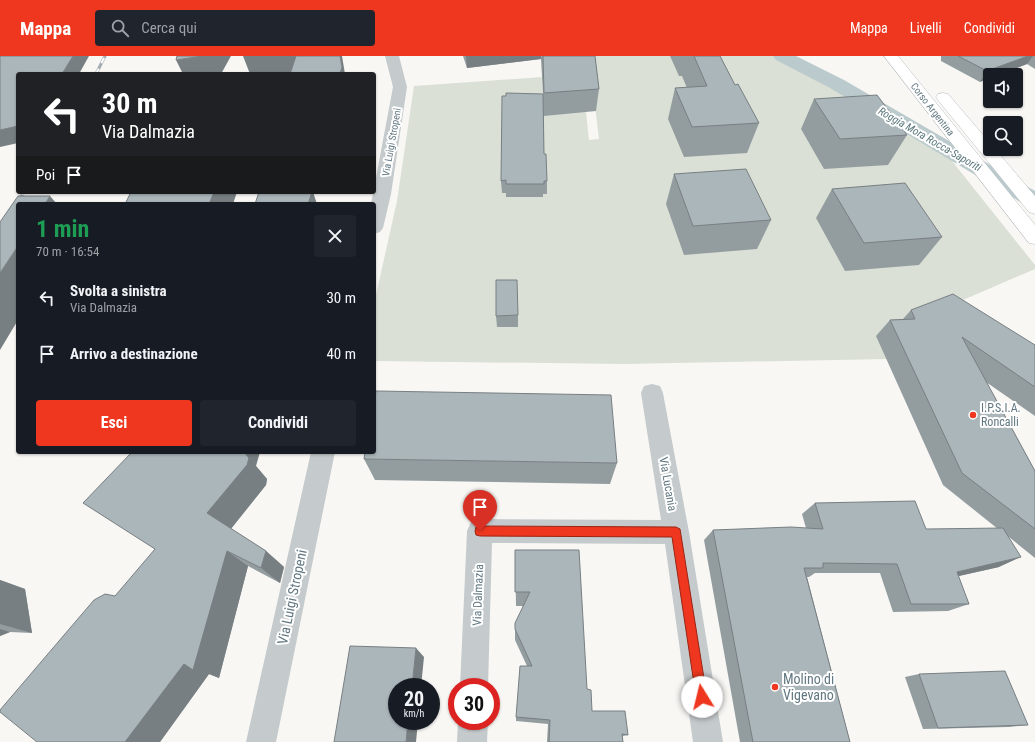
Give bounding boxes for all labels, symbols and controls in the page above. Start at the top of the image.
search box [95,10,375,46]
text: Mappa [20,17,71,40]
icon: search [109,17,131,39]
text: Cerca qui [141,19,197,37]
text: Mappa [850,20,888,36]
text: Livelli [910,20,942,36]
text: Condividi [964,20,1015,36]
map controls [983,68,1023,156]
button: sound [983,68,1023,108]
street label: Corso Argentina [909,81,957,138]
text: 30 m [102,87,158,120]
icon: left [36,88,88,140]
water label: Roggia Mora Rocca-Saporiti [876,105,984,175]
street label: Via Luigi Stropeni [380,107,403,177]
button: search [983,116,1023,156]
text: Via Dalmazia [102,121,195,142]
icon: arrive [63,164,85,186]
text: Poi [36,166,55,184]
text: 1 min [36,215,89,243]
button: close [314,215,356,257]
text: 70 m · 16:54 [36,244,99,259]
text: Svolta a sinistra [70,282,167,300]
icon: left [36,287,58,309]
text: 30 m [326,289,356,307]
text: Via Dalmazia [70,300,137,315]
icon: arrive [36,343,58,365]
text: Arrivo a destinazione [70,345,198,363]
text: 40 m [326,345,356,363]
button: Esci [36,400,192,446]
button: Condividi [200,400,356,446]
place label: I.P.S.I.A. Roncalli [981,401,1021,429]
marker: I.P.S.I.A. Roncalli [968,410,978,420]
street label: Via Lucania [656,456,680,512]
pin [463,490,497,531]
icon: arrive [469,496,491,518]
street label: Via Luigi Stropeni [274,548,310,646]
street label: Via Dalmazia [470,564,486,626]
place label: Molino di Vigevano [783,671,834,703]
position arrow [681,676,723,718]
speed limit sign: 30 [448,678,500,730]
marker: Molino di Vigevano [770,682,780,692]
text: 20 [404,687,424,711]
text: km/h [404,708,424,719]

